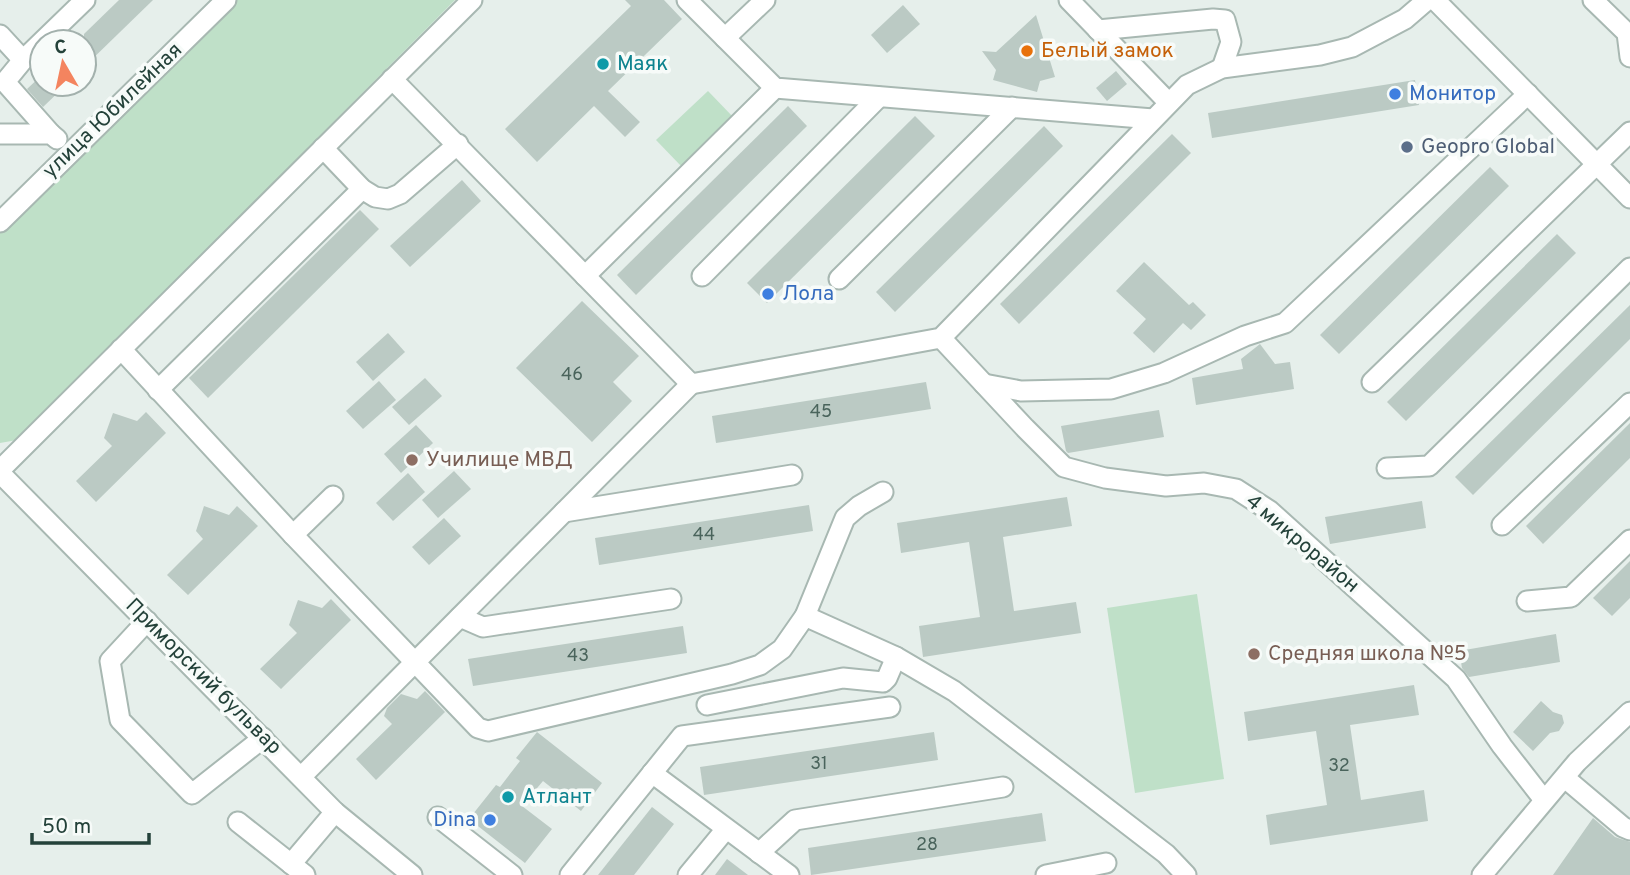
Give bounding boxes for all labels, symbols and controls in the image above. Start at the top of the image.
north arrow [28,28,98,98]
text: С [53,35,69,61]
street label: улица Юбилейная [37,37,189,185]
place label: Белый замок [1041,38,1174,65]
marker: Белый замок [1019,43,1035,59]
place label: Маяк [617,51,668,78]
marker: Маяк [595,56,611,72]
place label: Монитор [1409,81,1496,108]
marker: Монитор [1387,86,1403,102]
place label: Geopro Global [1421,134,1555,161]
marker: Geopro Global [1399,139,1415,155]
place label: Лола [782,281,834,308]
marker: Лола [760,286,776,302]
house number: 46 [561,364,583,387]
house number: 45 [810,401,832,424]
place label: Училище МВД [426,447,573,474]
marker: Училище МВД [404,452,420,468]
street label: 4 микрорайон [1239,488,1365,600]
house number: 44 [693,524,715,547]
street label: Приморский бульвар [119,593,287,761]
place label: Средняя школа №5 [1268,641,1467,668]
house number: 43 [567,645,589,668]
marker: Средняя школа №5 [1246,646,1262,662]
house number: 31 [810,753,828,776]
house number: 32 [1328,755,1350,778]
place label: Атлант [522,784,592,811]
marker: Атлант [500,789,516,805]
scale bar [32,802,149,846]
place label: Dina [433,807,476,834]
marker: Dina [482,812,498,828]
text: 50 m [42,814,91,841]
house number: 28 [916,834,938,857]

